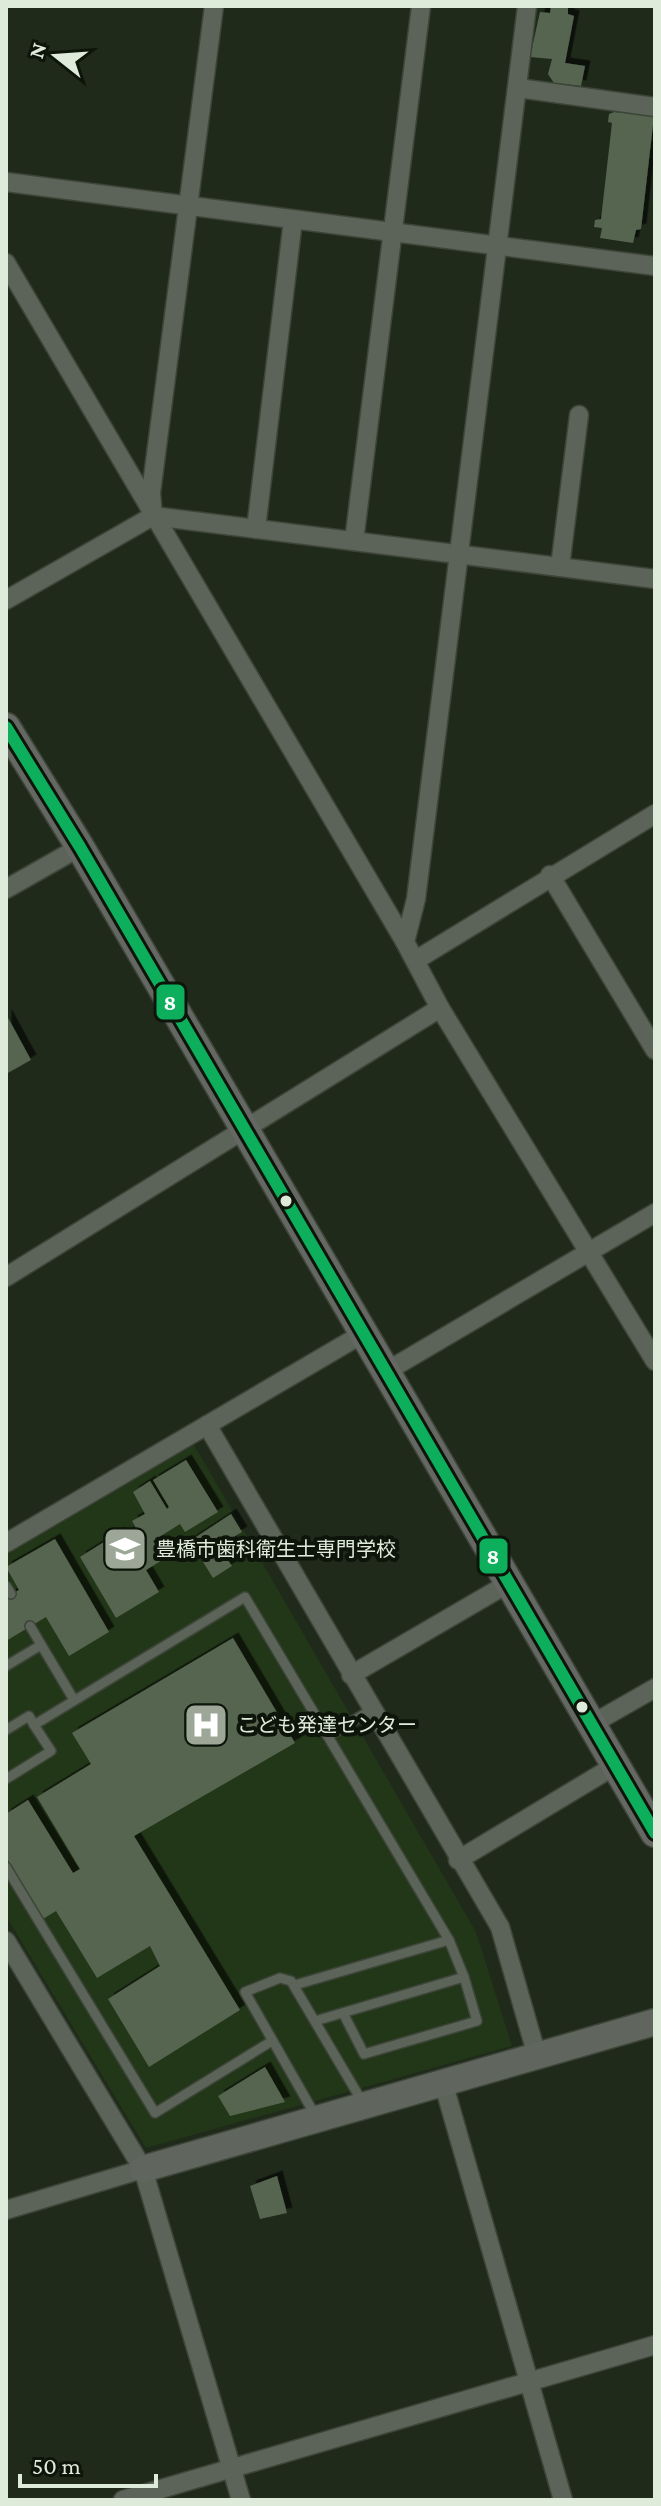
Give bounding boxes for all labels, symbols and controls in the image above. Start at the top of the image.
north arrow [16,16,96,96]
text: N [23,39,51,61]
line badge: 8 [155,983,186,1021]
text: 8 [164,990,176,1015]
unlabelled marker [278,1193,294,1209]
school or university icon: 豊橋市歯科衛生士専門学校 [101,1525,149,1573]
line badge: 8 [478,1537,509,1575]
place label: 豊橋市歯科衛生士専門学校 [156,1538,396,1560]
text: 8 [487,1544,499,1569]
unlabelled marker [574,1699,590,1715]
hospital icon: こども発達センター [182,1701,230,1749]
place label: こども発達センター [237,1714,417,1736]
scale bar [20,2438,156,2488]
text: 50 m [32,2452,81,2479]

